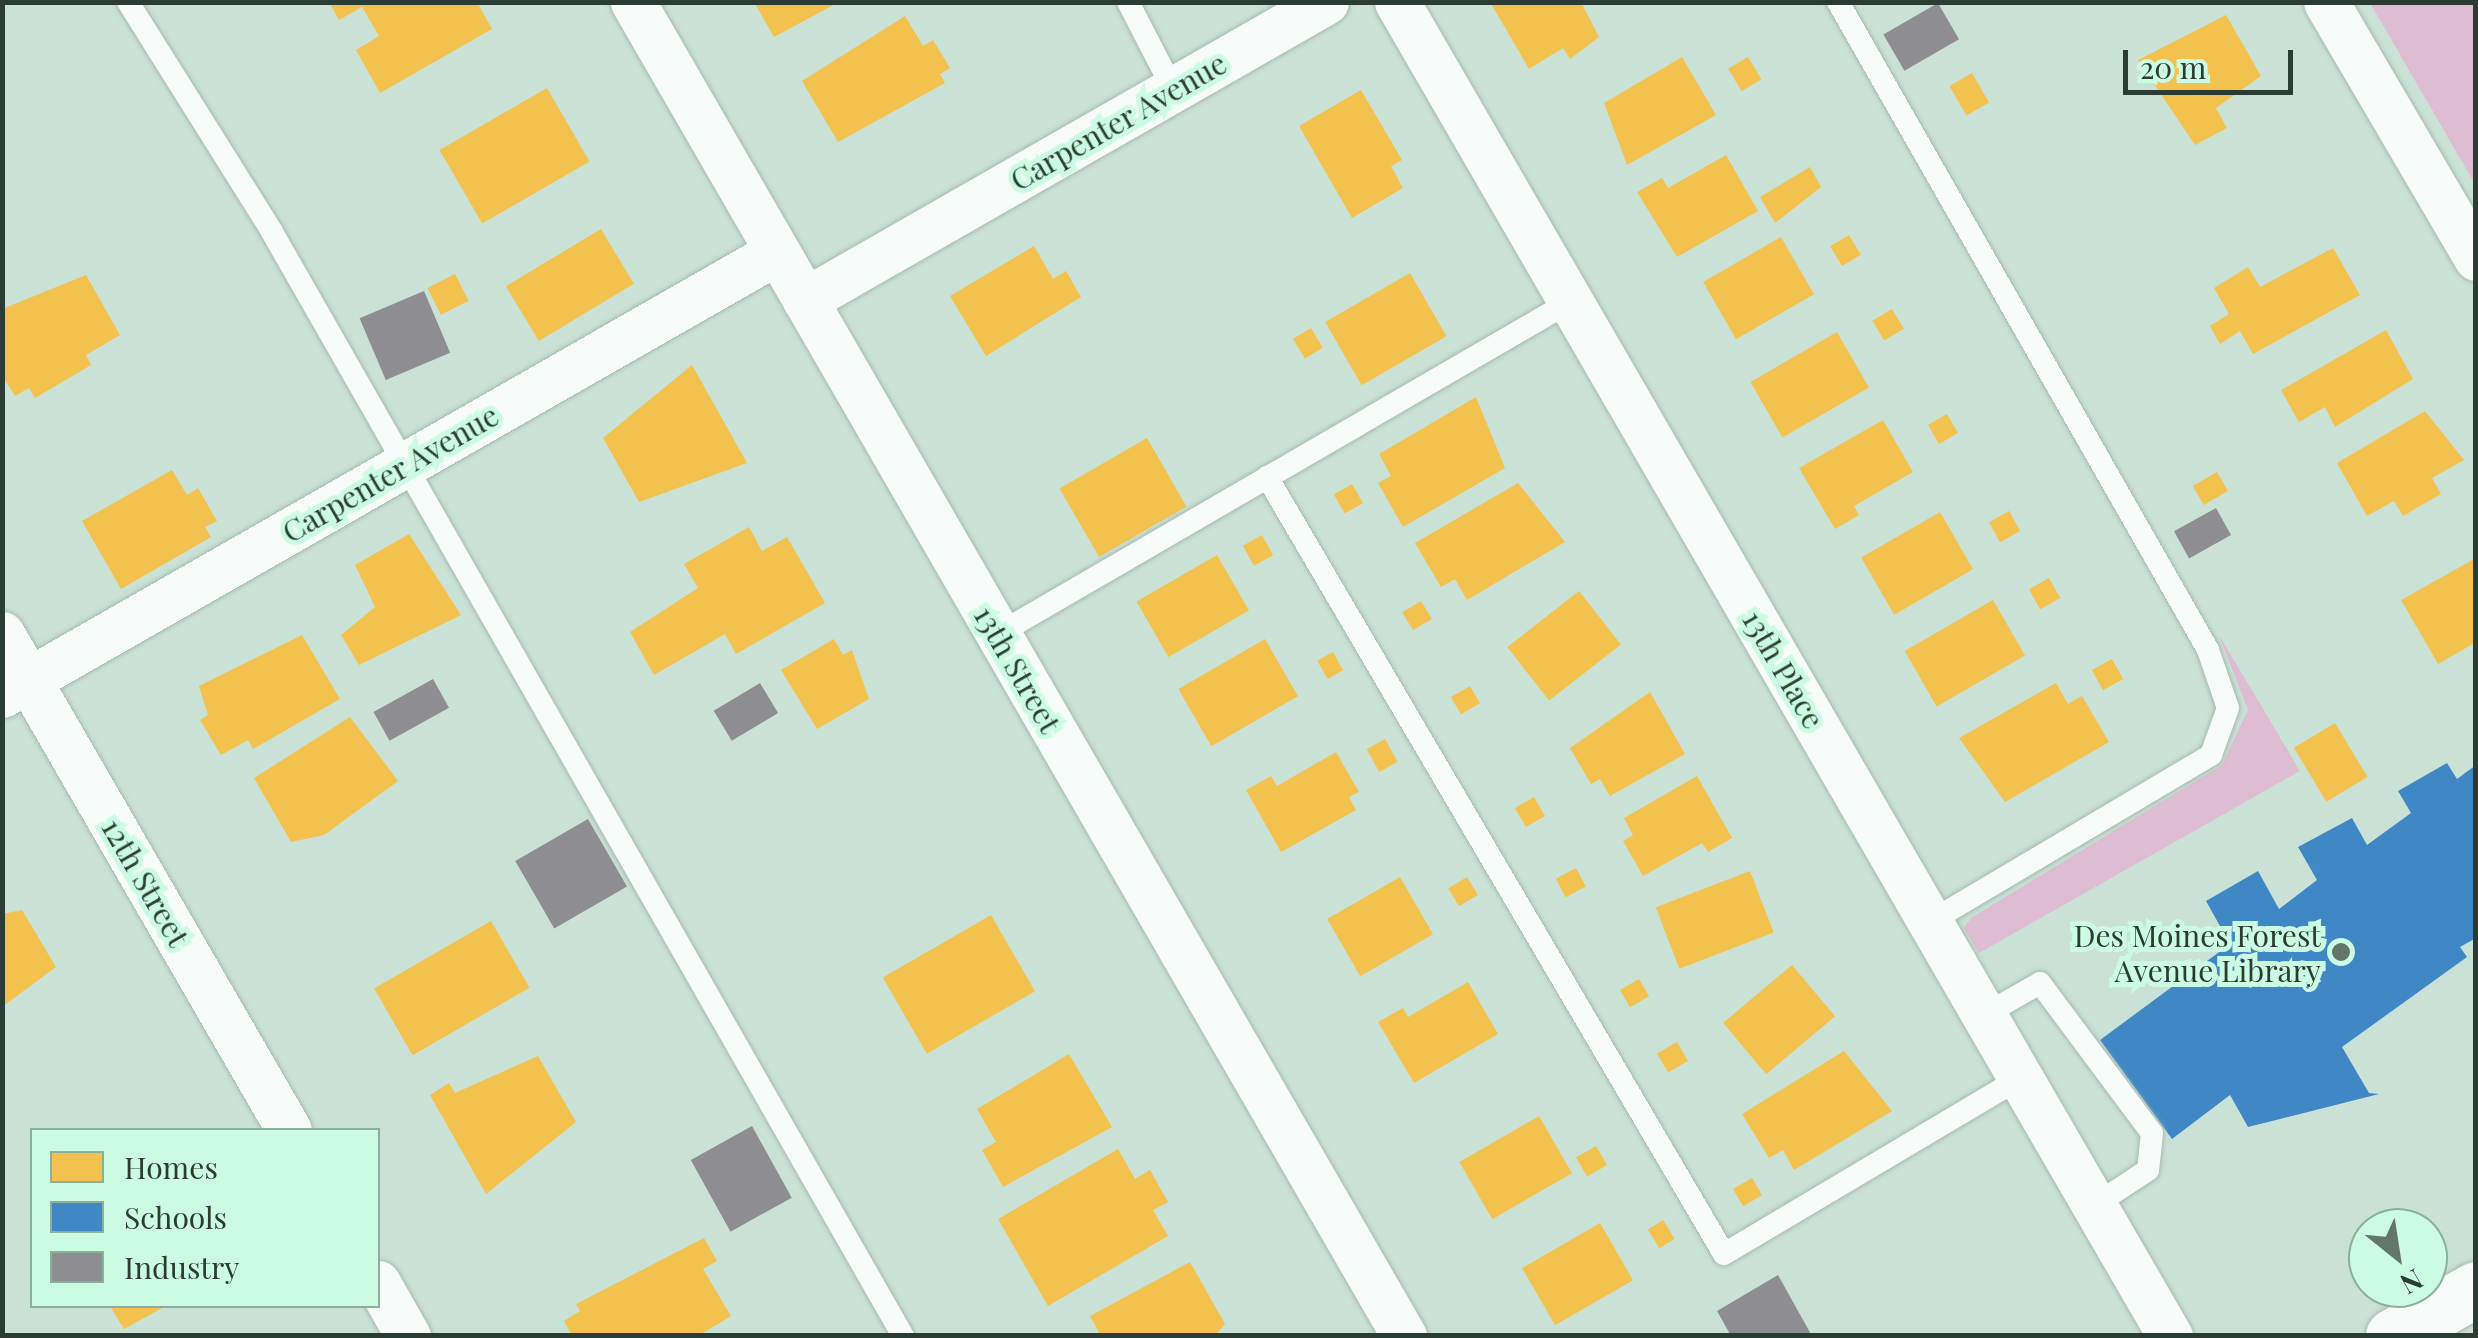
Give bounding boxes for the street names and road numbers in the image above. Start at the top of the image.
street label: Carpenter Avenue [1003,44,1233,198]
street label: Carpenter Avenue [275,396,505,550]
street label: 13th Street [967,599,1069,739]
street label: 13th Place [1736,604,1832,734]
street label: 12th Street [95,812,197,952]

